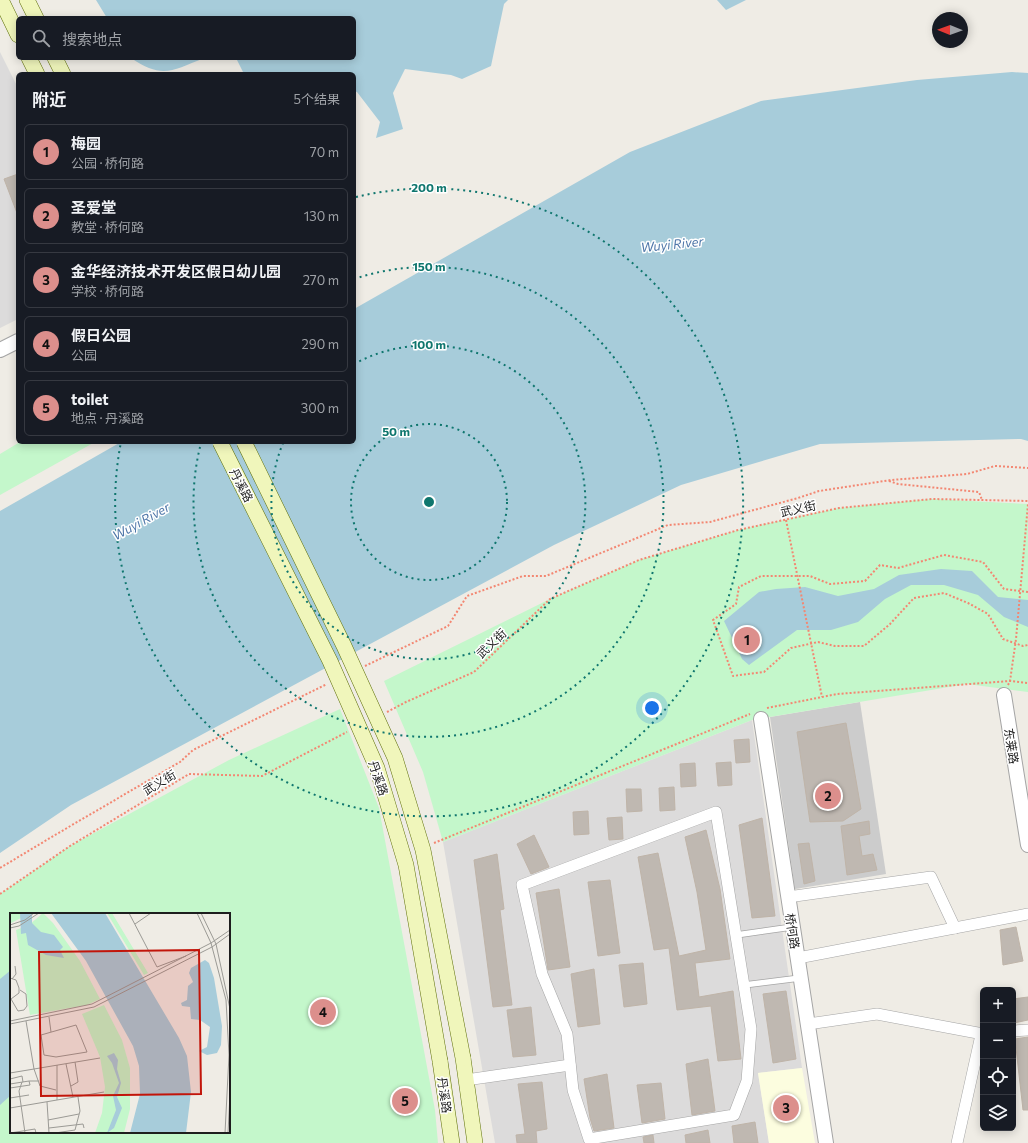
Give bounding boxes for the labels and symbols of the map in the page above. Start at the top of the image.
north arrow [932,12,968,48]
text: 200 m [411,180,447,194]
water label: Wuyi River [640,233,705,255]
text: 150 m [412,259,446,273]
text: 100 m [412,337,446,351]
text: 50 m [382,424,410,438]
street label: 丹溪路 [228,466,256,504]
centre of rings [422,495,436,509]
street label: 武义街 [779,497,817,519]
water label: Wuyi River [110,498,173,543]
street label: 武义街 [473,625,509,661]
pin: 1 [734,625,760,655]
your location [642,698,662,718]
street label: 东莱路 [1002,727,1022,765]
street label: 丹溪路 [367,759,391,797]
street label: 武义街 [140,767,178,797]
pin: 2 [815,781,841,811]
street label: 桥何路 [783,912,803,950]
inset map [10,913,230,1133]
pin: 4 [310,997,336,1027]
street label: 丹溪路 [436,1076,454,1114]
pin: 5 [392,1086,418,1116]
pin: 3 [773,1093,799,1123]

